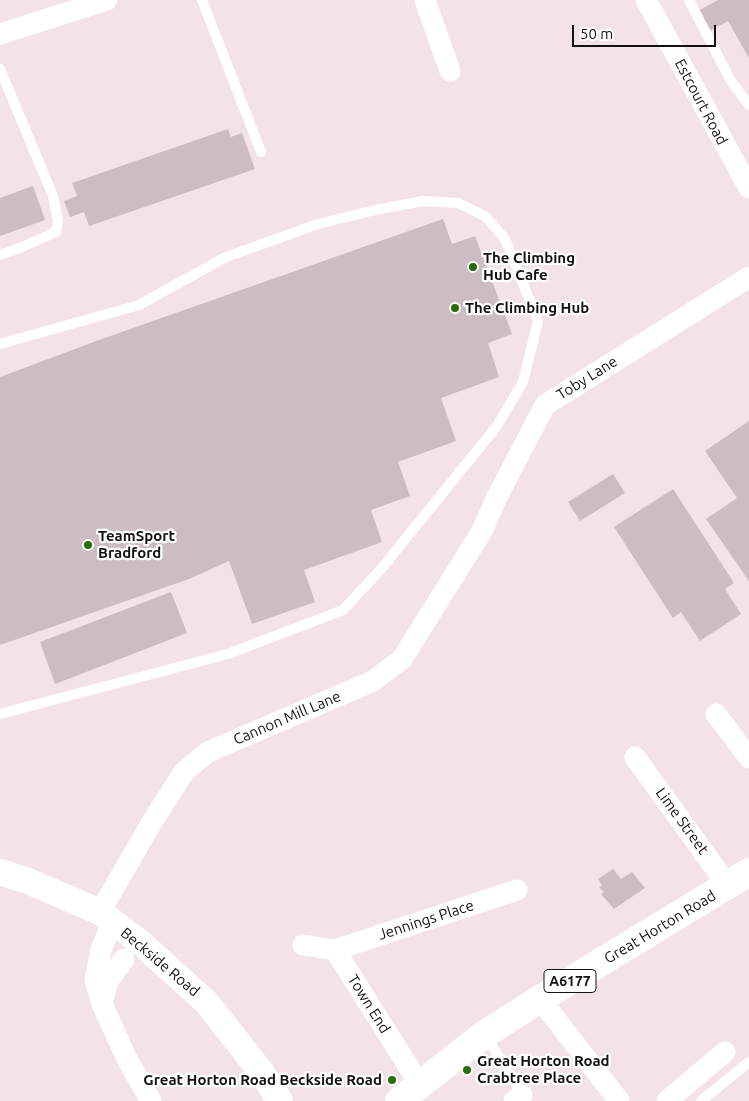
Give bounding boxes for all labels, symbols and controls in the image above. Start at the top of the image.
scale bar [574,15,718,47]
text: 50 m [580,25,613,42]
street label: Estcourt Road [671,56,731,148]
place label: The Climbing Hub Cafe [483,249,575,284]
marker: The Climbing Hub Cafe [467,261,479,273]
place label: The Climbing Hub [465,299,589,317]
marker: The Climbing Hub [449,302,461,314]
street label: Toby Lane [553,352,621,404]
place label: TeamSport Bradford [98,527,175,562]
marker: TeamSport Bradford [82,539,94,551]
street label: Cannon Mill Lane [231,687,343,749]
street label: Lime Street [652,784,712,858]
street label: Great Horton Road [601,887,719,967]
street label: Jennings Place [376,896,476,944]
street label: Beckside Road [117,924,203,1000]
road number: A6177 [544,969,596,992]
street label: Town End [344,971,394,1037]
place label: Great Horton Road Crabtree Place [477,1052,610,1087]
marker: Great Horton Road Crabtree Place [461,1064,473,1076]
place label: Great Horton Road Beckside Road [143,1071,382,1089]
marker: Great Horton Road Beckside Road [386,1074,398,1086]

